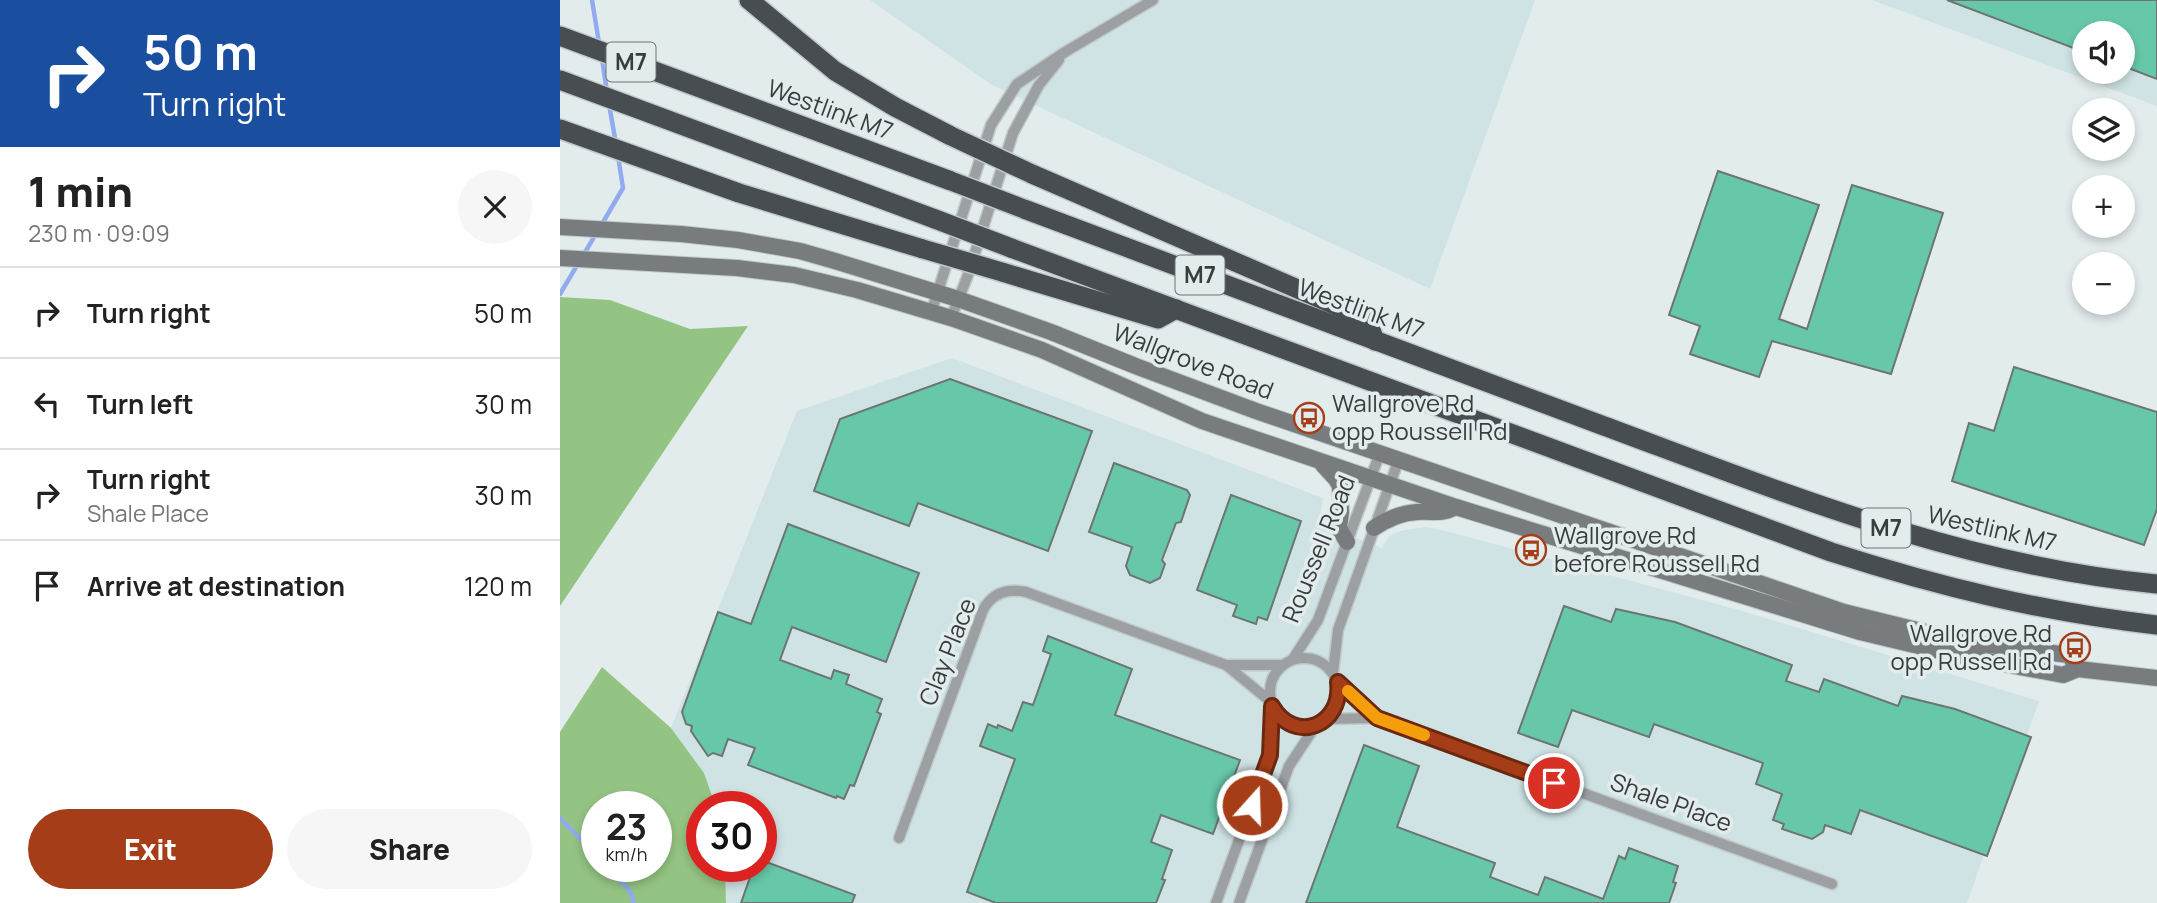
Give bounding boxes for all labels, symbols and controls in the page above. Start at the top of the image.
text: 50 m [143,18,258,85]
map controls [2072,21,2135,315]
button: sound [2072,21,2135,84]
icon: right [28,28,119,119]
road number: M7 [606,43,656,82]
street label: Westlink M7 [763,71,898,147]
text: Turn right [143,82,286,126]
button: layers [2072,98,2135,161]
text: 1 min [28,162,133,220]
button: close [458,170,532,244]
button: + [2072,175,2135,238]
text: 230 m · 09:09 [28,217,170,249]
button: − [2072,252,2135,315]
road number: M7 [1176,256,1224,294]
street label: Westlink M7 [1294,270,1429,346]
icon: right [28,294,66,332]
text: Turn right [87,295,211,331]
text: 50 m [474,295,532,331]
street label: Wallgrove Road [1108,315,1279,406]
icon: left [28,385,66,423]
text: Turn left [87,386,194,422]
text: 30 m [475,386,532,422]
place label: Wallgrove Rd opp Roussell Rd [1332,386,1508,447]
bus stop icon: Wallgrove Rd opp Roussell Rd [1292,401,1326,435]
text: Turn right [87,461,211,497]
street label: Roussell Road [1273,470,1362,627]
icon: right [28,476,66,514]
text: 30 m [475,477,532,513]
text: Shale Place [87,497,209,529]
street label: Westlink M7 [1924,497,2060,558]
road number: M7 [1862,508,1910,548]
place label: Wallgrove Rd before Roussell Rd [1554,518,1760,579]
bus stop icon: Wallgrove Rd before Roussell Rd [1514,533,1548,567]
icon: arrive [28,567,66,605]
text: Arrive at destination [87,568,345,604]
text: 120 m [464,568,532,604]
street label: Clay Place [910,593,983,710]
place label: Wallgrove Rd opp Russell Rd [1891,616,2052,677]
bus stop icon: Wallgrove Rd opp Russell Rd [2058,631,2092,665]
pin [1524,753,1584,813]
icon: arrive [1535,764,1573,802]
street label: Shale Place [1606,764,1737,839]
position arrow [1215,768,1289,842]
speed limit sign: 30 [686,791,777,882]
text: 23 [606,803,647,851]
button: Exit [28,809,273,889]
button: Share [287,809,532,889]
text: km/h [606,842,647,866]

